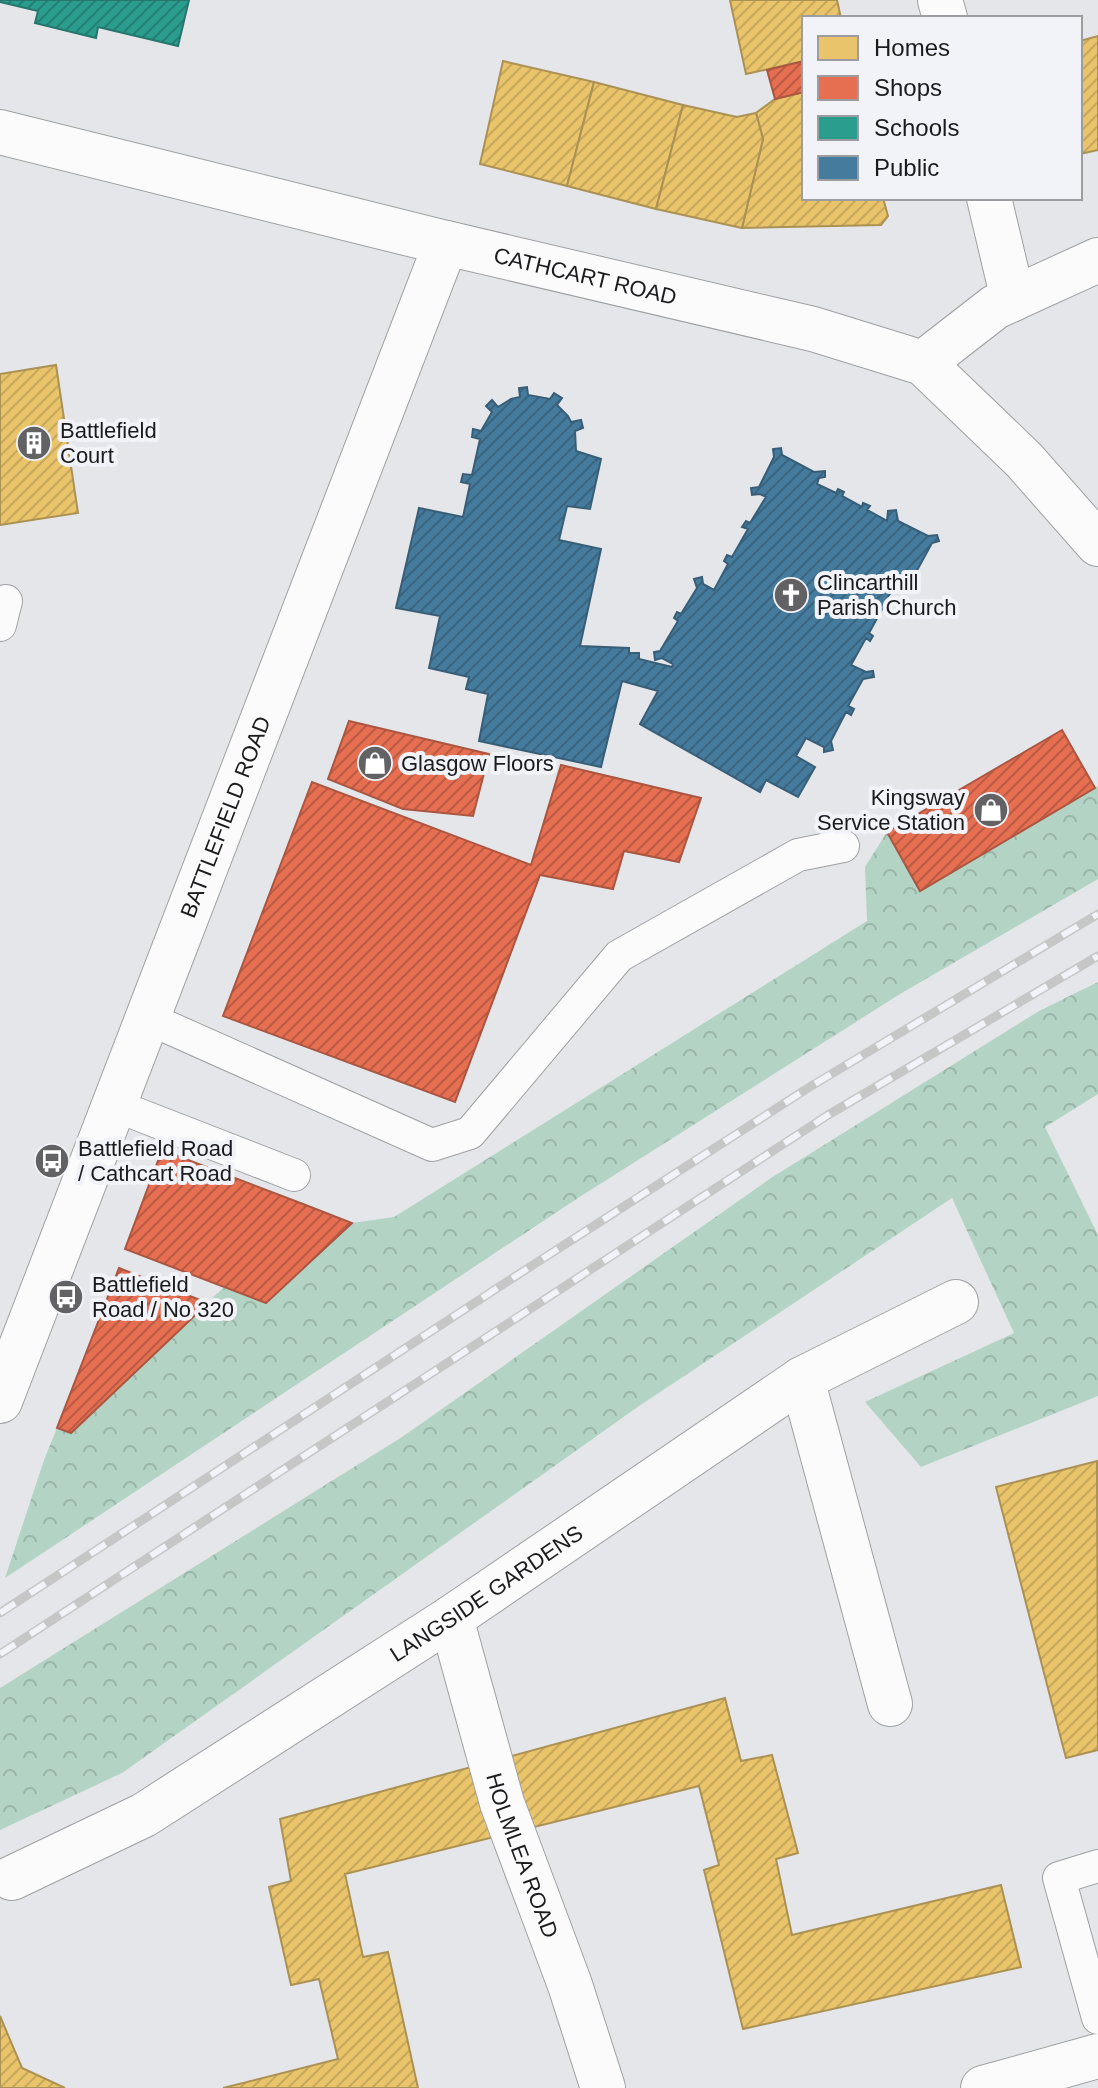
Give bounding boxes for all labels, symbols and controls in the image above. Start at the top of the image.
legend [802,16,1082,200]
text: Homes [874,34,950,61]
text: Shops [874,74,942,101]
text: Schools [874,114,959,141]
text: Public [874,154,939,181]
street label: CATHCART ROAD [491,243,679,310]
place label: Battlefield Court [60,418,157,468]
building icon: Battlefield Court [15,424,53,462]
place label: Clincarthill Parish Church [817,570,956,620]
church icon: Clincarthill Parish Church [772,576,810,614]
street label: BATTLEFIELD ROAD [175,713,276,921]
shop icon: Glasgow Floors [356,744,394,782]
place label: Glasgow Floors [401,751,554,776]
place label: Kingsway Service Station [817,785,965,835]
shop icon: Kingsway Service Station [972,791,1010,829]
place label: Battlefield Road / Cathcart Road [78,1136,233,1186]
bus stop icon: Battlefield Road / Cathcart Road [33,1142,71,1180]
place label: Battlefield Road / No 320 [92,1272,234,1322]
bus stop icon: Battlefield Road / No 320 [47,1278,85,1316]
street label: LANGSIDE GARDENS [385,1520,587,1667]
street label: HOLMLEA ROAD [481,1770,563,1941]

